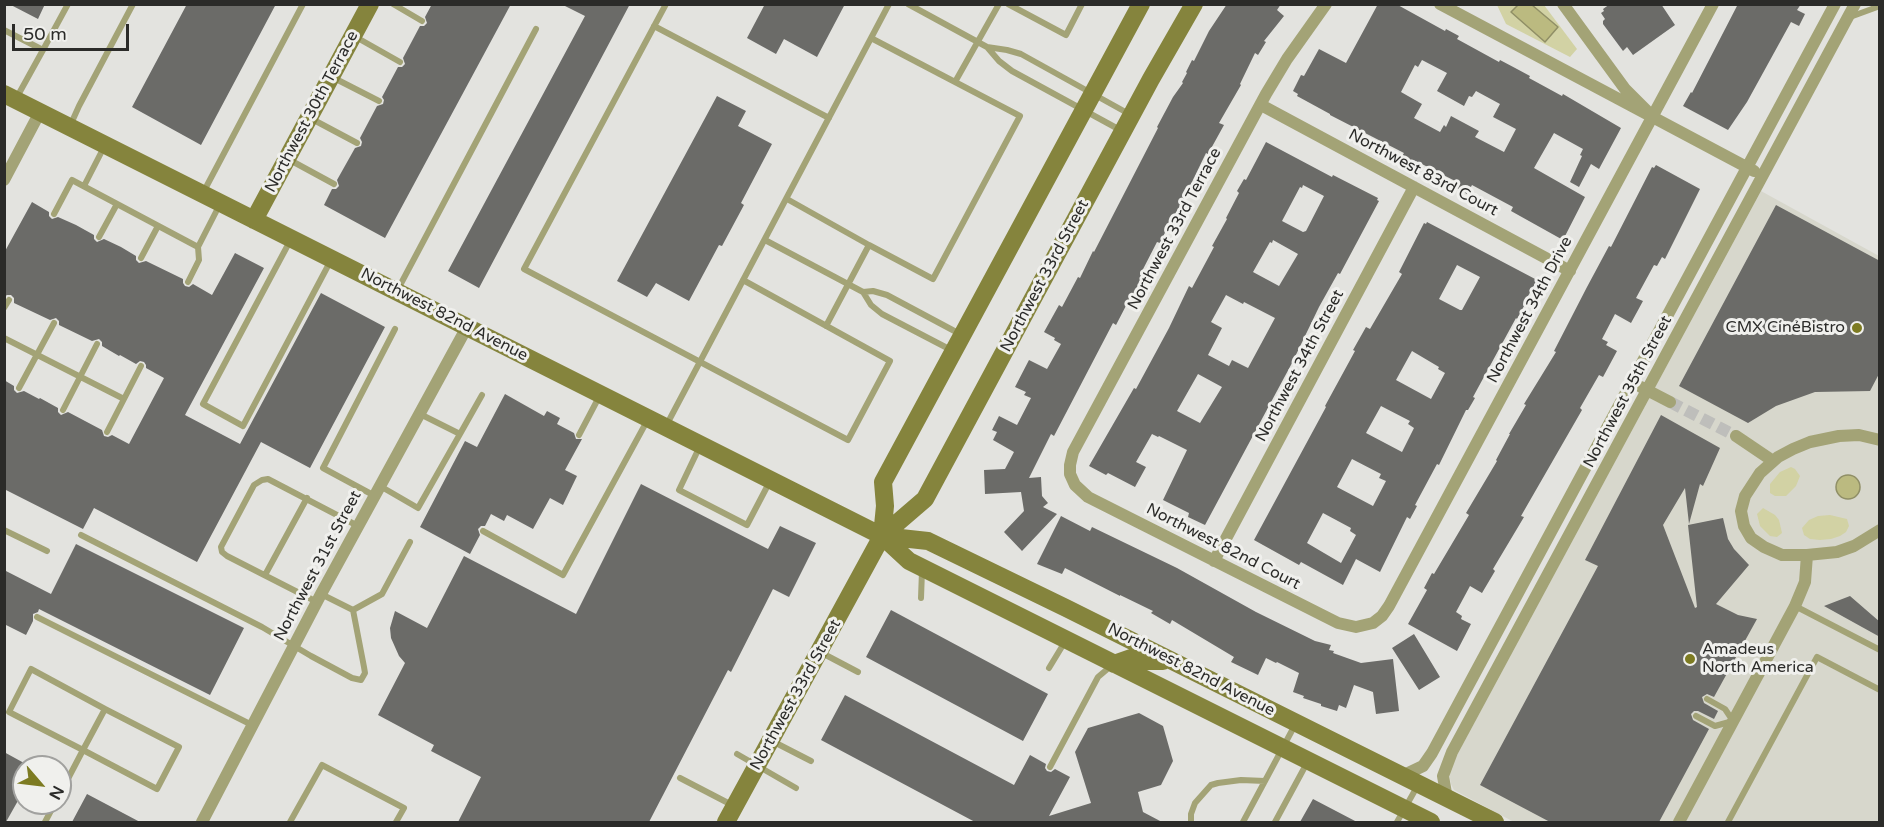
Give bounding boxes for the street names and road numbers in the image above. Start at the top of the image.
street label: Northwest 30th Terrace [261,28,363,196]
street label: Northwest 83rd Court [1345,125,1501,221]
street label: Northwest 33rd Terrace [1124,145,1226,313]
street label: Northwest 33rd Street [997,197,1093,355]
street label: Northwest 34th Drive [1483,233,1577,387]
street label: Northwest 82nd Avenue [357,264,531,366]
street label: Northwest 34th Street [1252,287,1348,445]
street label: Northwest 35th Street [1580,313,1676,471]
street label: Northwest 31st Street [270,488,366,644]
street label: Northwest 82nd Court [1143,500,1303,594]
street label: Northwest 33rd Street [746,616,846,774]
street label: Northwest 82nd Avenue [1104,619,1278,721]

